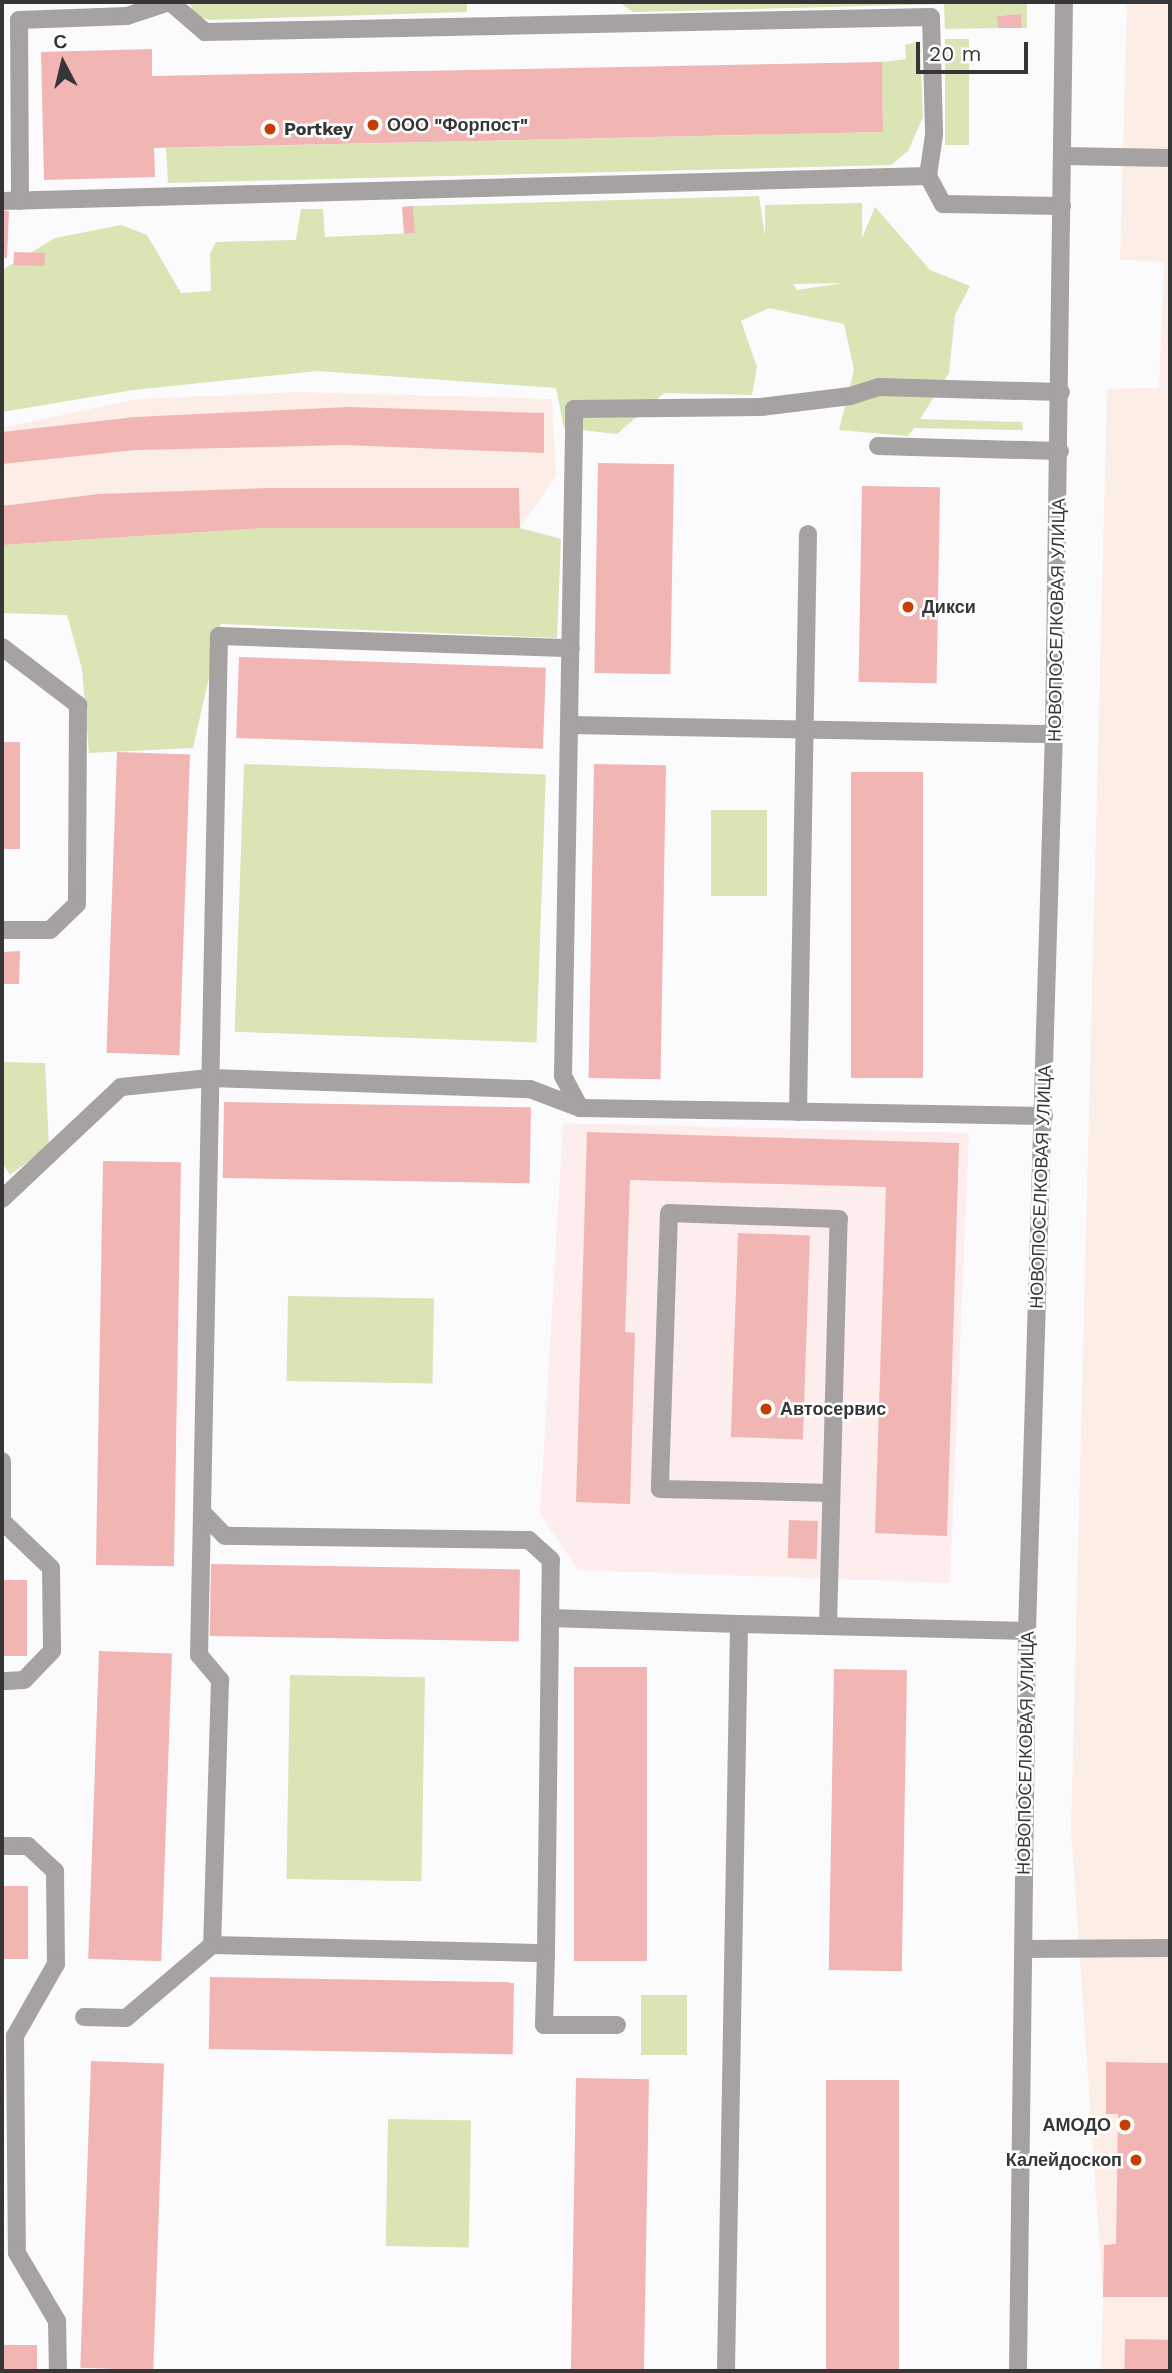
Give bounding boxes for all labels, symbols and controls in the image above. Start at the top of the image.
north arrow [28,28,98,98]
scale bar [920,28,1032,72]
text: С [52,29,69,54]
text: 20 m [929,41,981,66]
place label: ООО "Форпост" [387,114,528,136]
marker: ООО "Форпост" [365,117,381,133]
place label: Portkey [284,118,353,140]
marker: Portkey [262,121,278,137]
street label: НОВОПОСЕЛКОВАЯ УЛИЦА [1044,498,1070,742]
place label: Дикси [922,596,976,618]
marker: Дикси [900,599,916,615]
street label: НОВОПОСЕЛКОВАЯ УЛИЦА [1026,1065,1056,1309]
place label: Автосервис [780,1398,886,1420]
marker: Автосервис [758,1401,774,1417]
street label: НОВОПОСЕЛКОВАЯ УЛИЦА [1013,1631,1039,1875]
place label: АМОДО [1042,2114,1111,2136]
marker: АМОДО [1117,2117,1133,2133]
place label: Калейдоскоп [1006,2149,1122,2171]
marker: Калейдоскоп [1128,2152,1144,2168]

